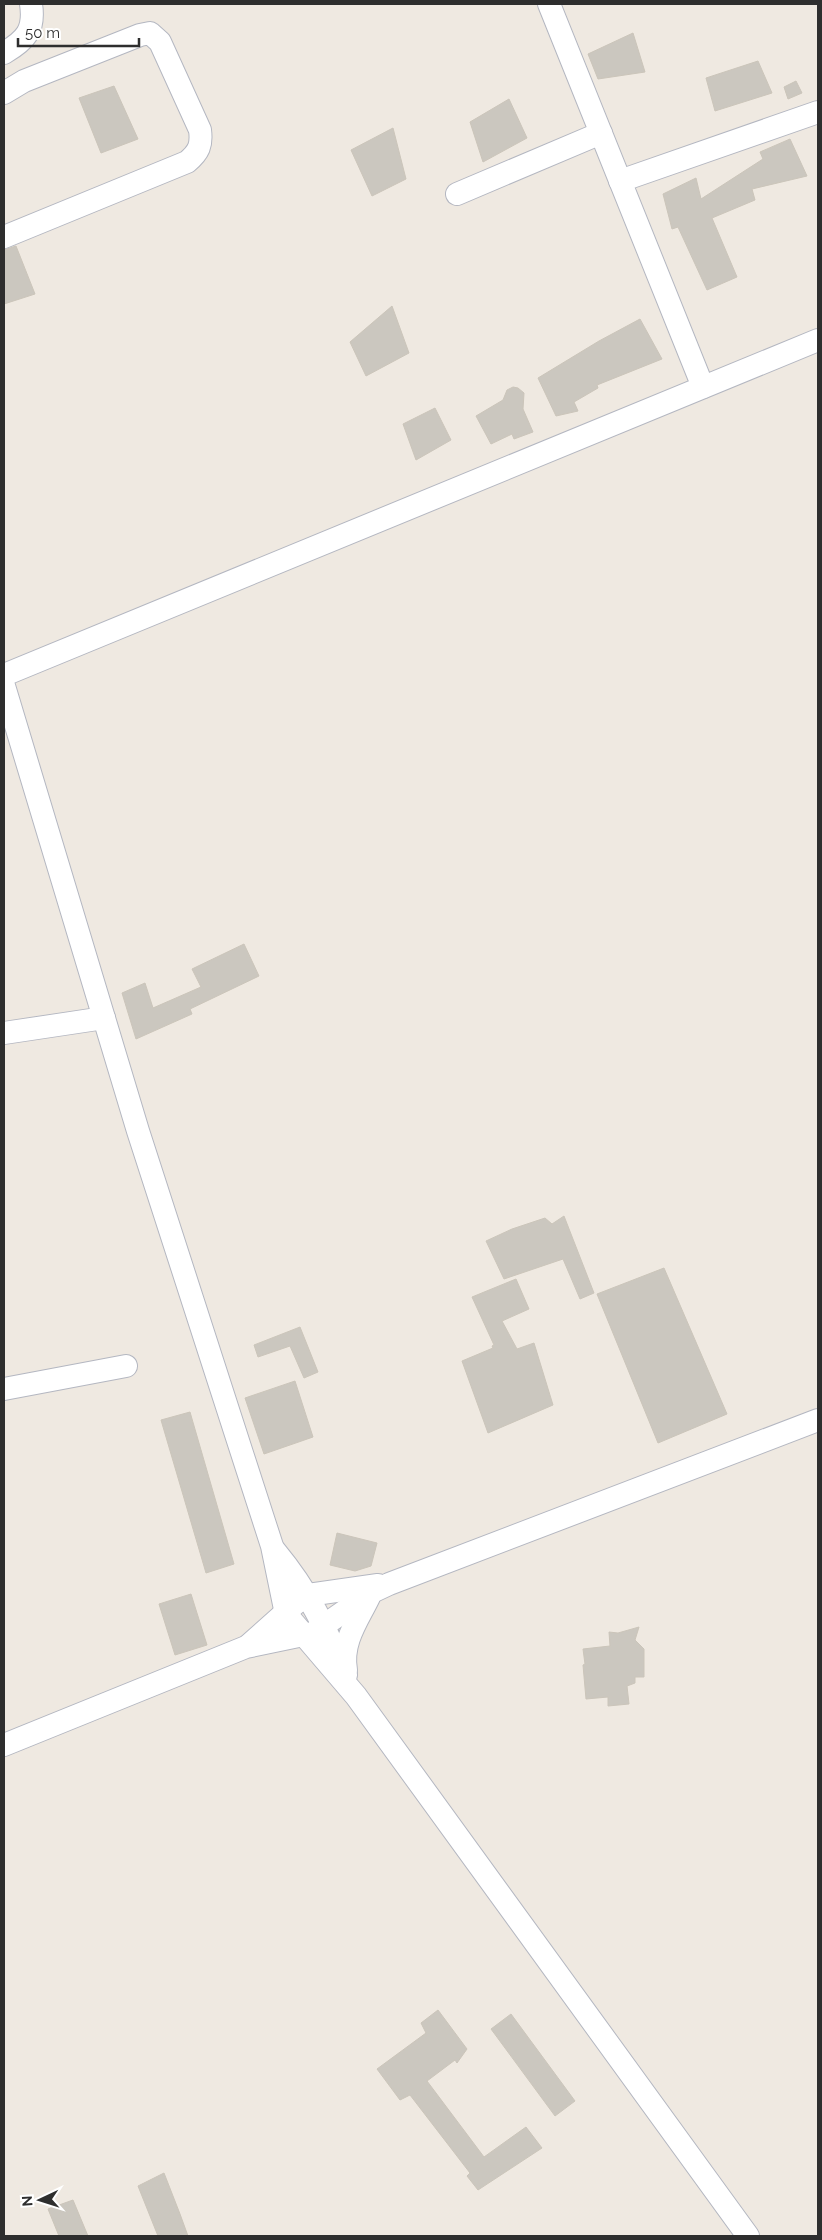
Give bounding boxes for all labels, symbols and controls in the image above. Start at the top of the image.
scale bar [18,15,139,47]
text: 50 m [25,24,60,42]
north arrow [15,2175,65,2225]
text: N [19,2195,35,2207]

